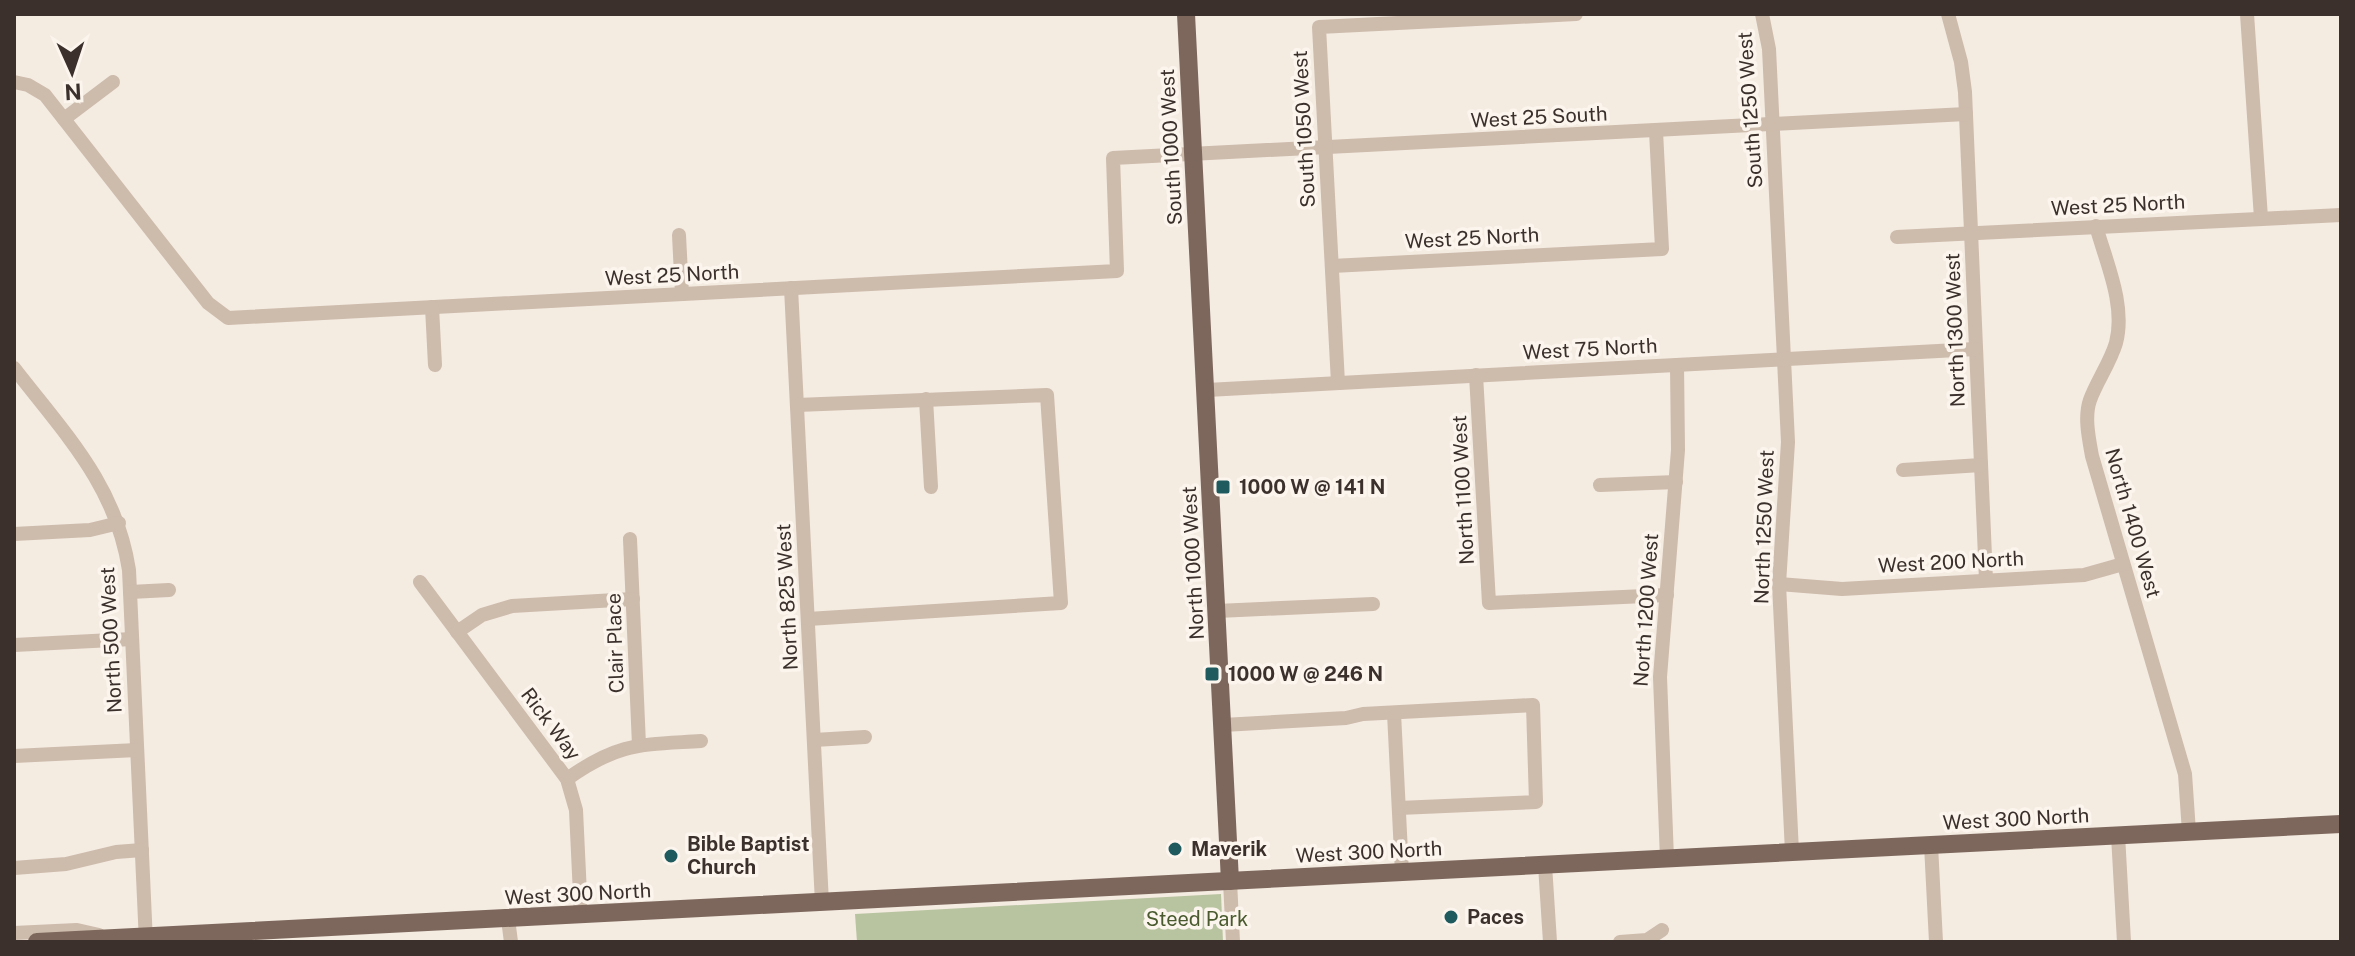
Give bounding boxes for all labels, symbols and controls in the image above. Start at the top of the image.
street label: South 1250 West [1733,31,1767,189]
north arrow [32,32,112,112]
street label: South 1050 West [1288,50,1320,208]
street label: South 1000 West [1155,68,1187,226]
text: N [64,79,82,105]
street label: West 25 South [1470,101,1608,133]
street label: West 25 North [2050,189,2186,221]
street label: West 25 North [1404,222,1540,254]
street label: North 1300 West [1940,252,1970,408]
street label: West 25 North [604,259,740,291]
street label: West 75 North [1522,333,1658,365]
street label: North 1100 West [1447,414,1479,566]
street label: North 1400 West [2100,445,2166,601]
street label: North 1250 West [1749,449,1779,605]
place label: 1000 W @ 141 N [1239,475,1385,499]
marker: 1000 W @ 141 N [1214,478,1232,496]
street label: North 1000 West [1177,485,1209,641]
street label: North 825 West [771,523,803,671]
street label: North 1200 West [1629,532,1663,688]
street label: West 200 North [1877,546,2025,578]
street label: North 500 West [95,566,127,714]
street label: Clair Place [601,592,629,694]
place label: 1000 W @ 246 N [1228,662,1383,686]
marker: 1000 W @ 246 N [1203,665,1221,683]
street label: Rick Way [516,683,586,765]
street label: West 300 North [1942,803,2090,835]
place label: Bible Baptist Church [687,832,810,879]
street label: West 300 North [1295,836,1443,868]
place label: Maverik [1191,837,1268,861]
marker: Maverik [1166,840,1184,858]
marker: Bible Baptist Church [662,847,680,865]
street label: West 300 North [504,878,652,910]
place label: Paces [1467,905,1524,929]
park label: Steed Park [1146,907,1248,931]
marker: Paces [1442,908,1460,926]

